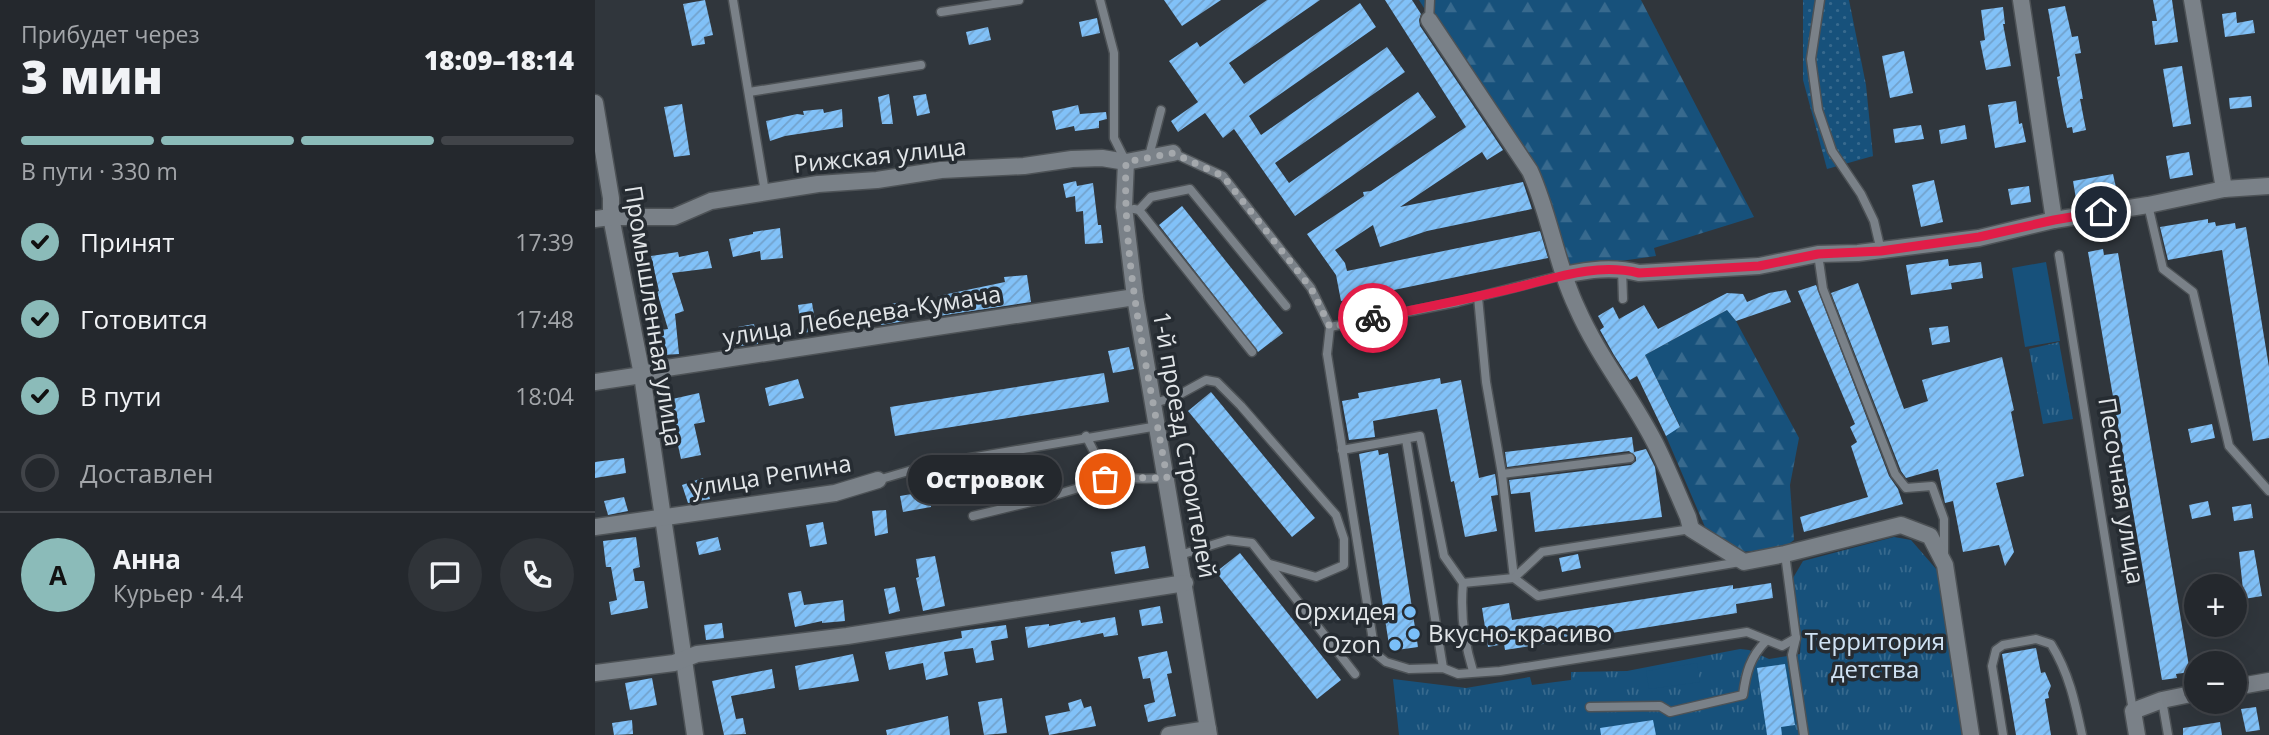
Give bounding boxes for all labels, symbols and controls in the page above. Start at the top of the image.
text: Прибудет через [21,18,200,50]
text: 18:09–18:14 [424,42,574,78]
text: 3 мин [21,45,163,107]
street label: Рижская улица [792,129,968,180]
text: В пути · 330 m [21,155,178,187]
pin [2071,182,2131,242]
street label: Промышленная улица [618,183,691,449]
icon: home [2082,193,2120,231]
icon: check [21,223,59,261]
text: Принят [80,224,174,260]
text: 17:39 [515,226,574,258]
street label: улица Лебедева-Кумача [720,276,1003,353]
courier [1338,283,1408,353]
icon: bike [1354,299,1392,337]
icon: check [21,300,59,338]
text: Готовится [80,301,208,337]
text: 17:48 [515,303,574,335]
street label: 1-й проезд Строителей [1146,309,1225,581]
icon: check [21,377,59,415]
text: В пути [80,378,161,414]
text: 18:04 [515,380,574,412]
street label: Песочная улица [2091,395,2154,587]
street label: улица Репина [688,446,853,504]
pin [1075,449,1135,509]
callout: Островок [909,454,1063,504]
text: Доставлен [80,455,213,491]
icon: bag [1086,460,1124,498]
text: Островок [926,463,1044,495]
button: chat [408,538,482,612]
button: phone [500,538,574,612]
text: Анна [113,541,181,577]
text: А [49,557,67,593]
map controls [2184,574,2247,714]
button: + [2184,574,2247,637]
text: Курьер · 4.4 [113,577,244,609]
place label: Орхидея [1294,594,1396,627]
marker: Орхидея [1402,604,1418,620]
place label: Вкусно-красиво [1428,616,1612,649]
park label: Территория детства [1805,624,1945,685]
marker: Вкусно-красиво [1406,626,1422,642]
place label: Ozon [1322,627,1381,660]
marker: Ozon [1387,637,1403,653]
button: − [2184,651,2247,714]

